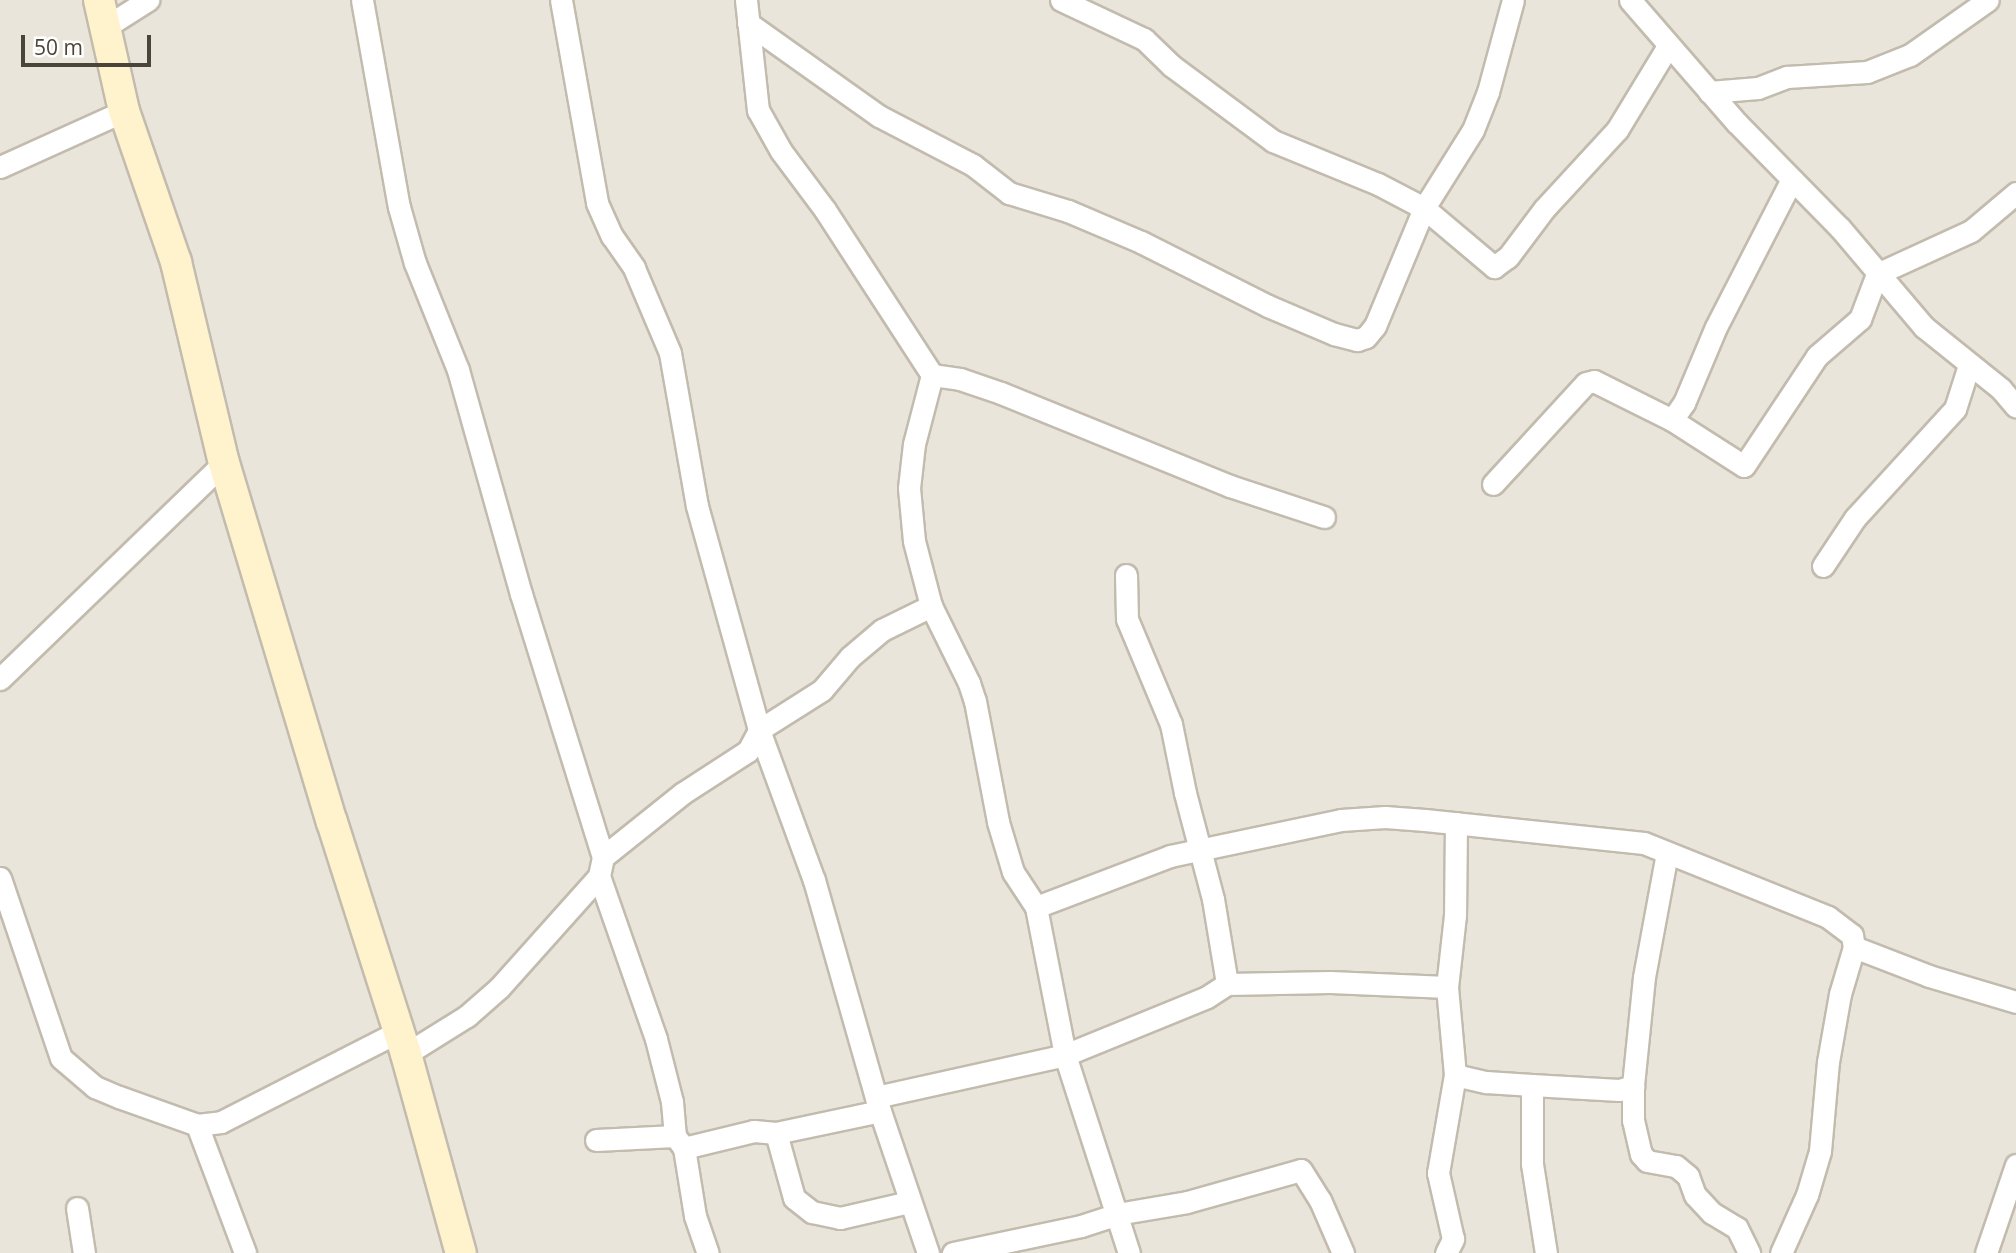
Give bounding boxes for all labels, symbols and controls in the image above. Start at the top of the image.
scale bar [24,21,154,65]
text: 50 m [34,33,83,61]

